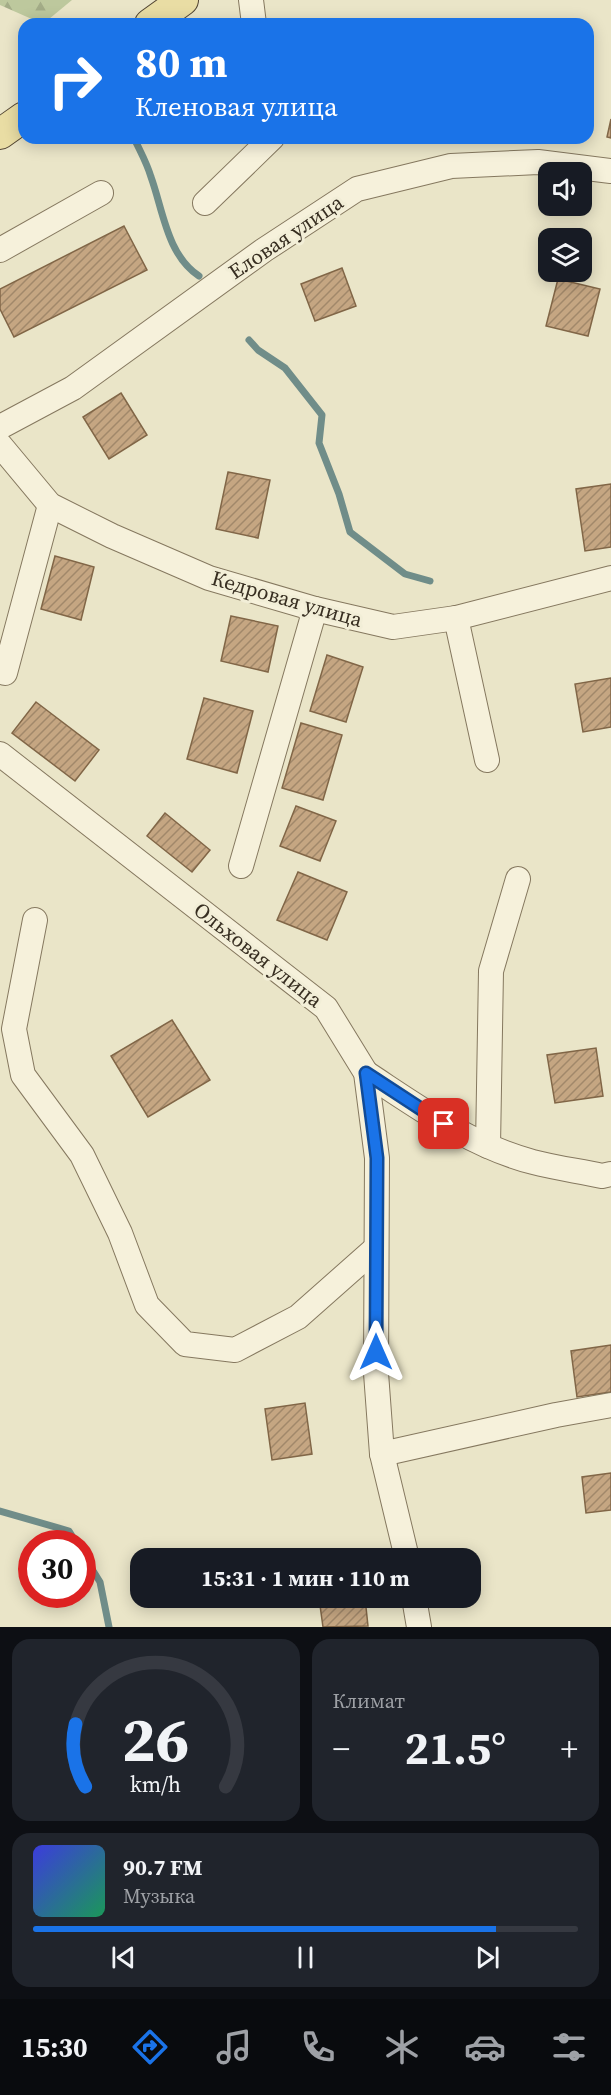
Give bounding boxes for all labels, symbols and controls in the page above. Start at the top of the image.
text: 80 m [135,33,228,91]
icon: right [36,42,114,120]
text: Кленовая улица [135,88,338,125]
map controls [538,162,592,282]
button: sound [538,162,592,216]
street label: Еловая улица [223,187,349,286]
button: layers [538,228,592,282]
street label: Кедровая улица [208,563,366,634]
street label: Ольховая улица [188,895,329,1014]
pin [418,1098,469,1149]
icon: arrive [427,1107,460,1140]
position arrow [344,1320,408,1384]
speed limit sign: 30 [18,1530,96,1608]
text: 15:31 · 1 мин · 110 m [201,1563,410,1593]
text: Климат [333,1687,405,1715]
text: 26 [122,1696,190,1782]
text: 21.5° [405,1717,506,1779]
text: − [333,1726,350,1771]
text: + [561,1726,578,1771]
text: km/h [130,1770,181,1799]
text: 90.7 FM [123,1852,202,1882]
text: Музыка [123,1882,195,1910]
icon: previous [107,1941,140,1974]
icon: pause [289,1941,322,1974]
icon: next [471,1941,504,1974]
icon: directions [129,2026,171,2068]
icon: music [213,2026,255,2068]
icon: phone [297,2026,339,2068]
icon: climate [381,2026,423,2068]
icon: car [464,2026,506,2068]
icon: filters [548,2026,590,2068]
text: 15:30 [21,2029,88,2066]

